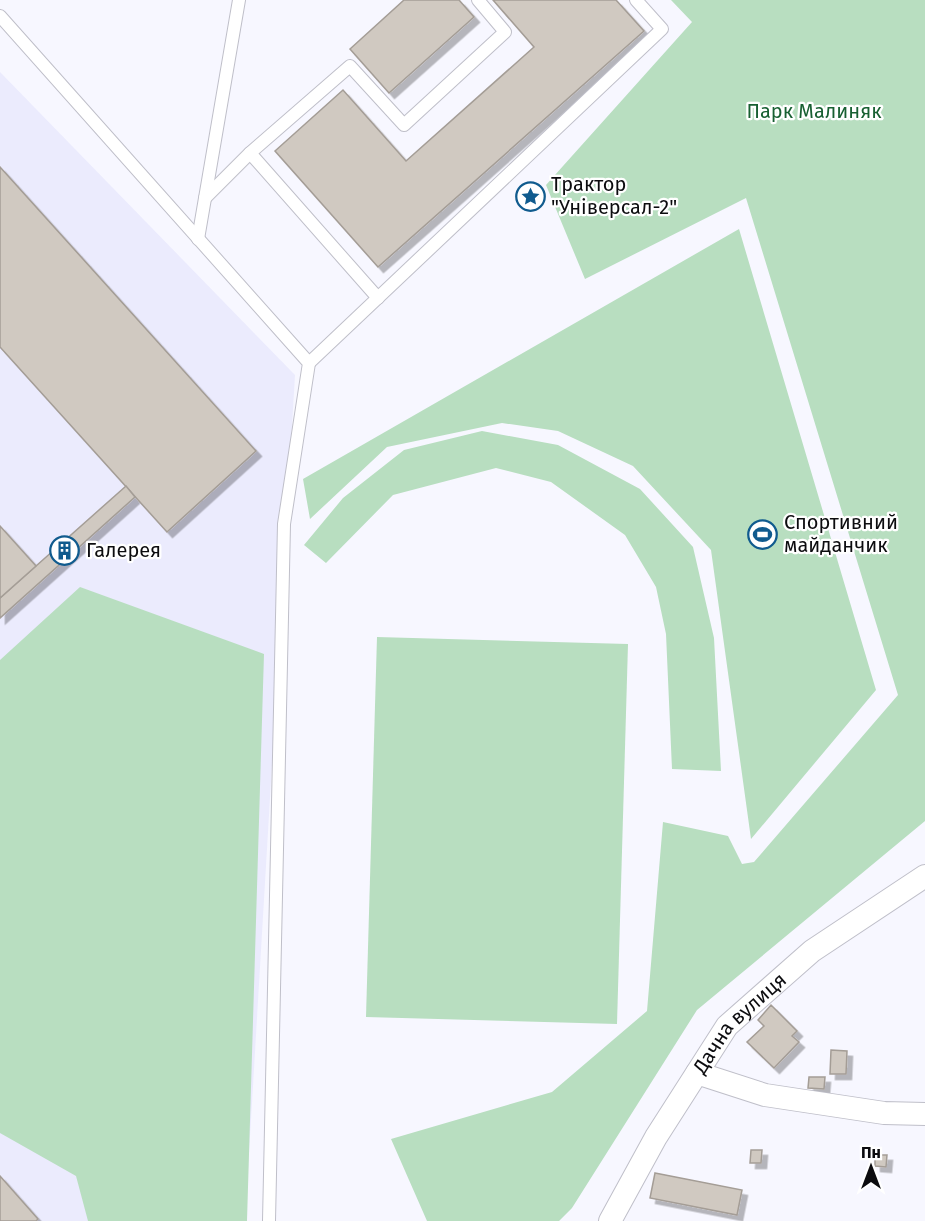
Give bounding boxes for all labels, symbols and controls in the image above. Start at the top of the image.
park label: Парк Малиняк [746,99,882,123]
place label: Трактор "Універсал-2" [551,172,677,219]
place icon: Трактор "Універсал-2" [514,180,546,212]
place label: Спортивний майданчик [784,510,898,557]
sports icon: Спортивний майданчик [747,518,779,550]
building icon: Галерея [49,534,81,566]
place label: Галерея [86,538,161,562]
street label: Дачна вулиця [687,967,791,1079]
north arrow [841,1137,901,1197]
text: Пн [861,1143,881,1162]

